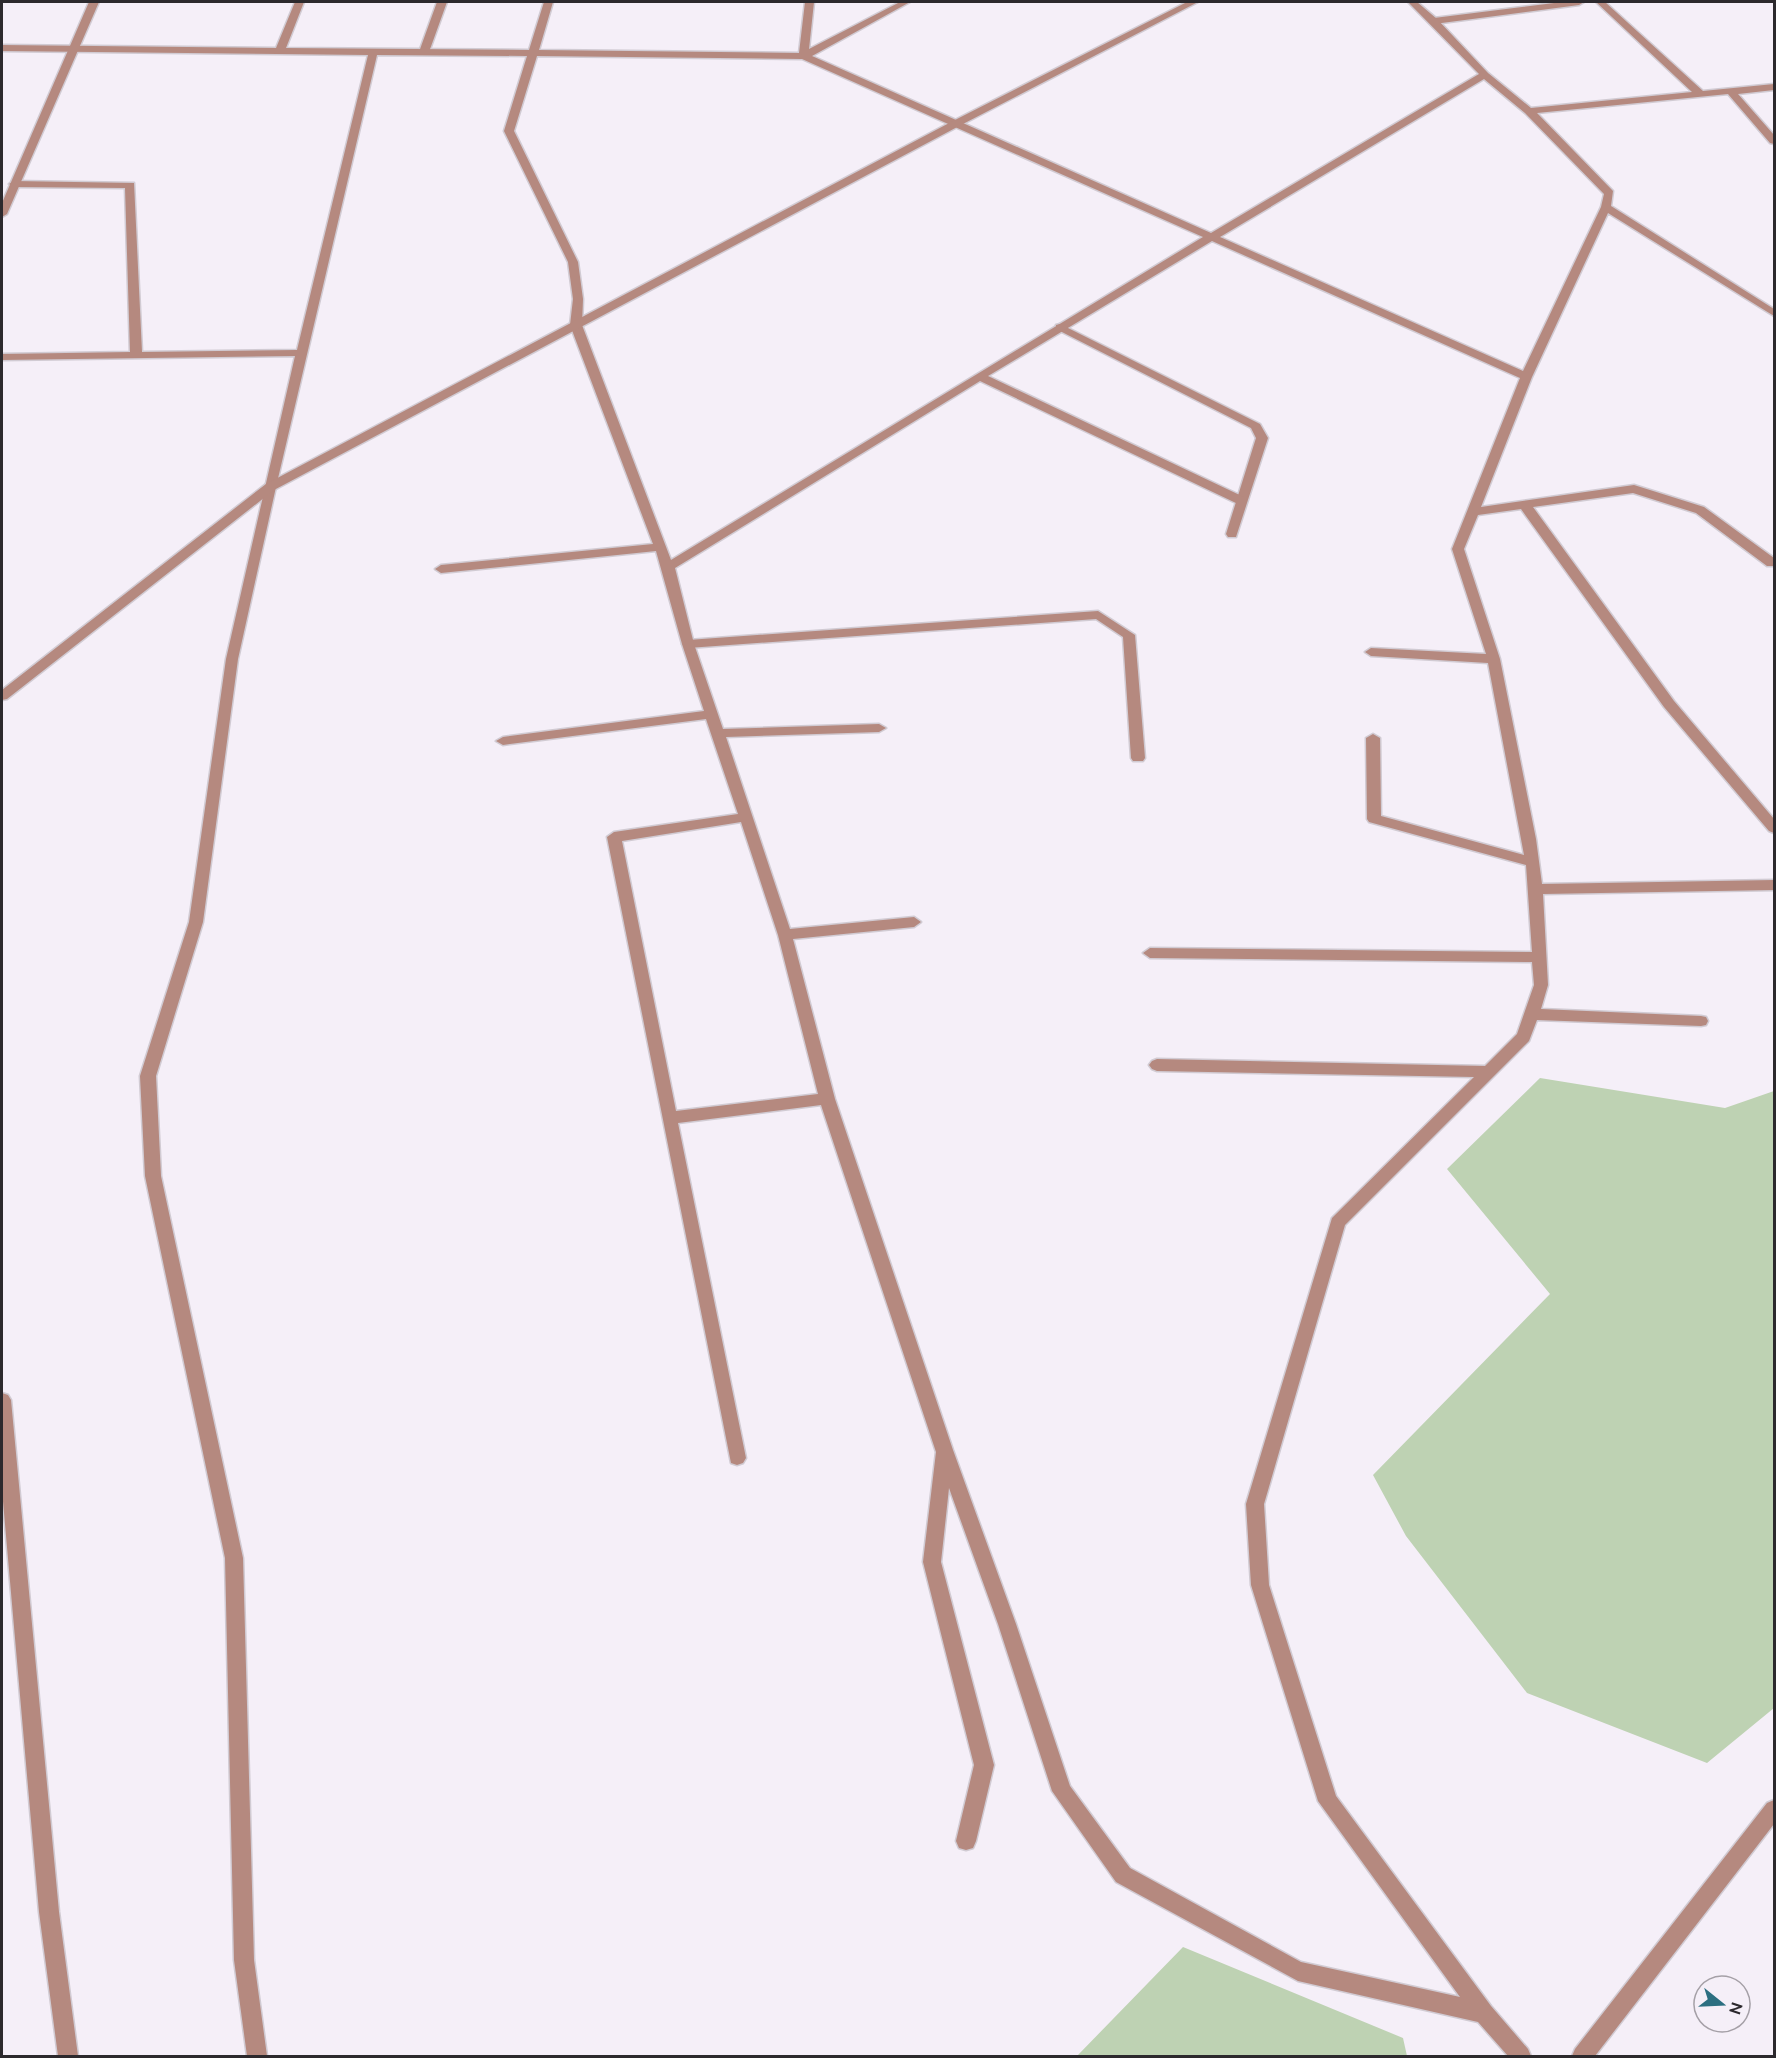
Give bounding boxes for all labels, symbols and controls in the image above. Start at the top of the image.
north arrow [1692,1974,1752,2034]
text: N [1726,2000,1747,2017]

